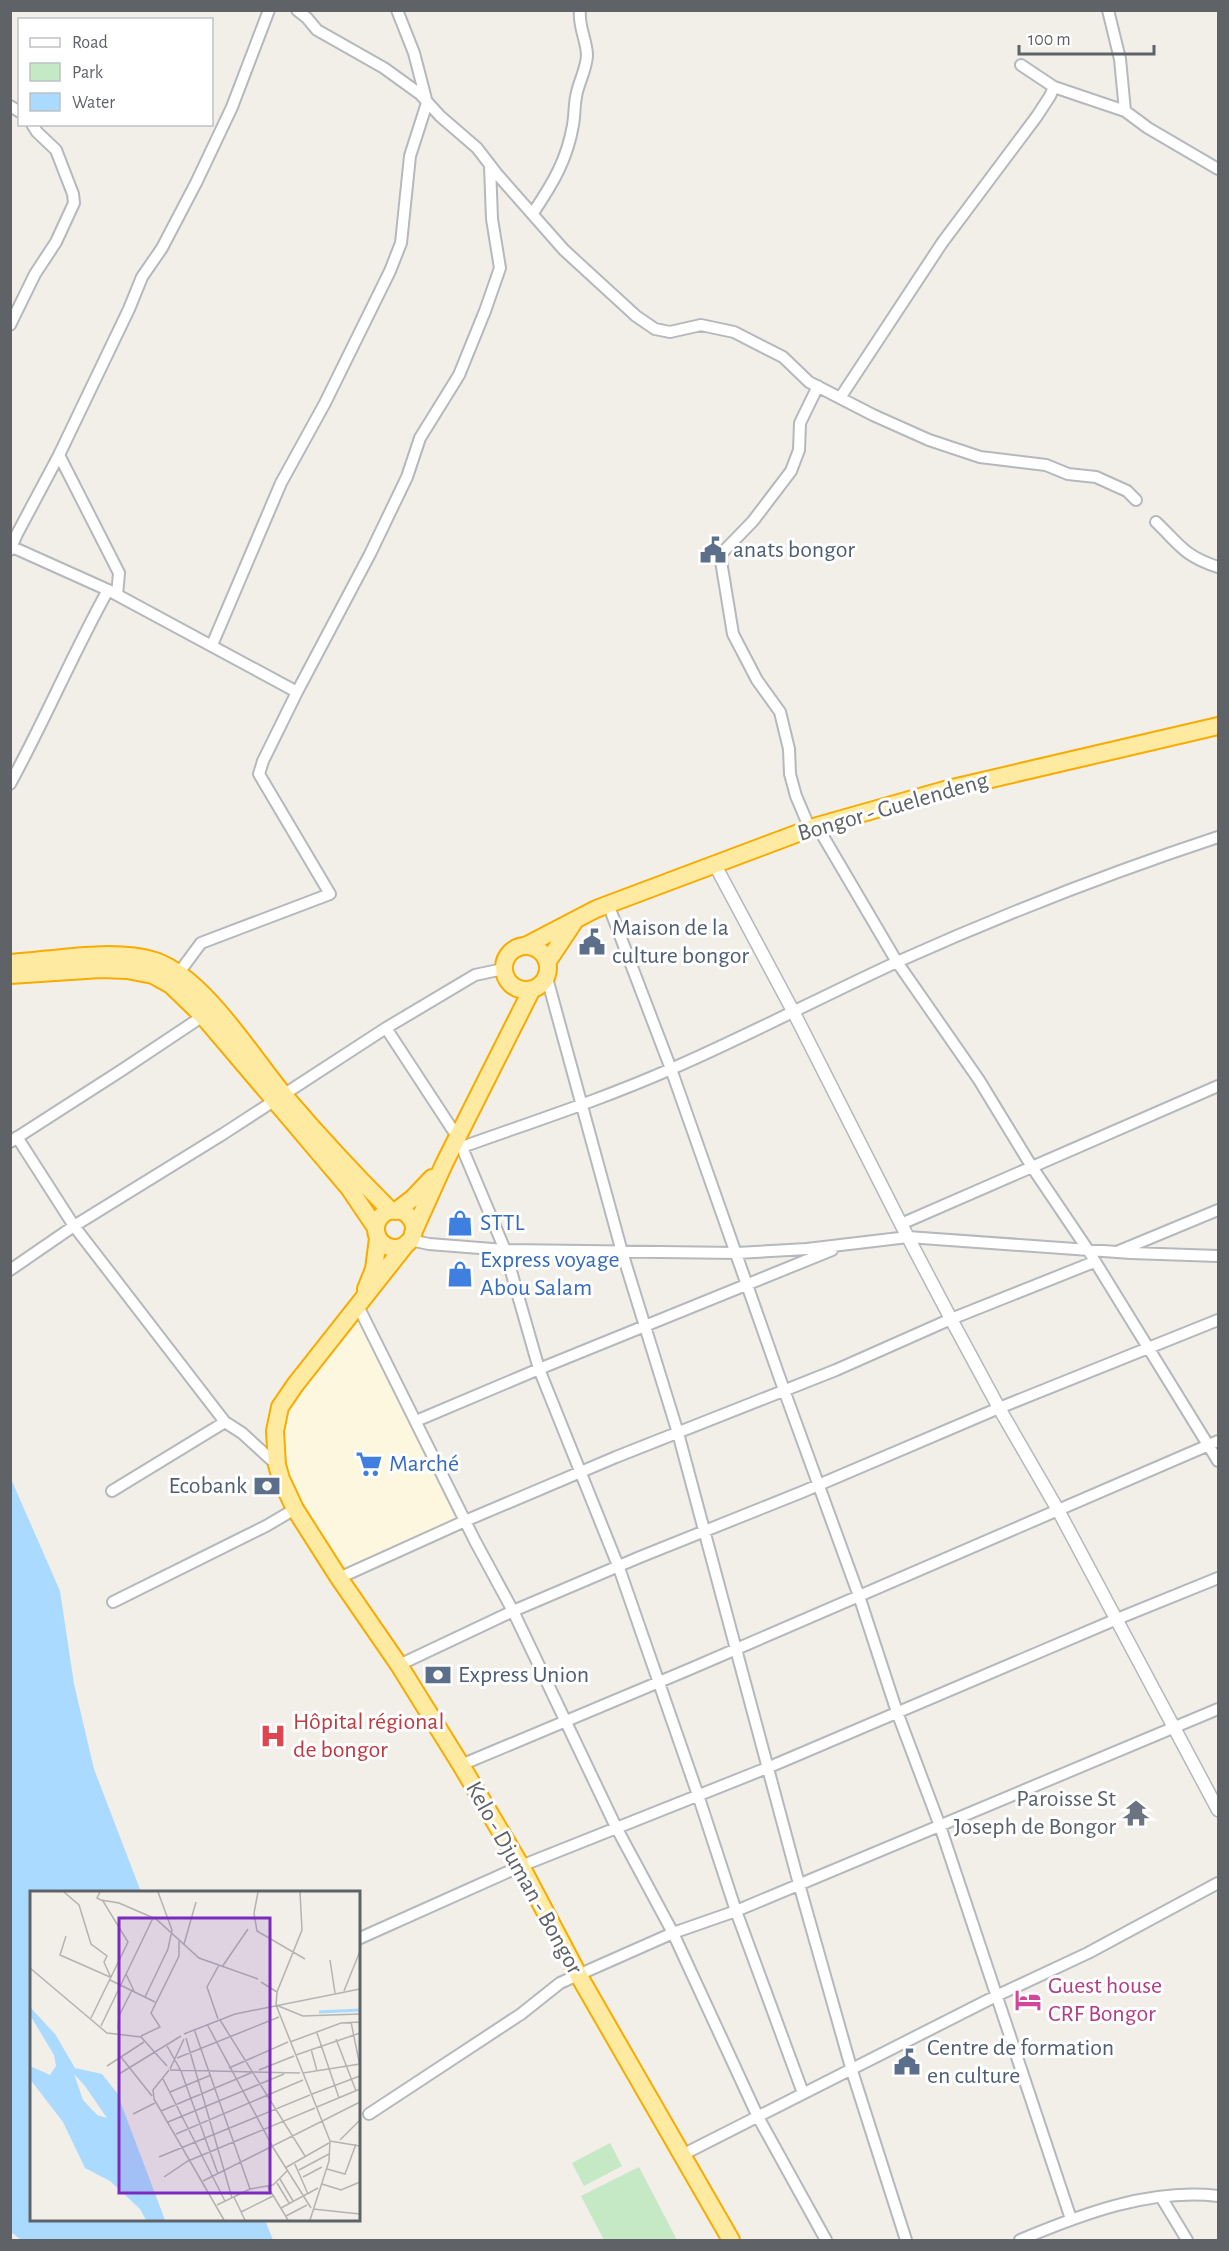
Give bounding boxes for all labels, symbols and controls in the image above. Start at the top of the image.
legend [18,18,213,126]
scale bar [1019,18,1154,56]
text: 100 m [1028,31,1071,49]
text: Road [72,34,108,52]
text: Park [72,64,104,82]
text: Water [72,94,115,112]
public building icon: anats bongor [698,535,728,565]
place label: anats bongor [733,538,855,562]
street label: Bongor - Guelendeng [795,768,991,846]
place label: Maison de la culture bongor [612,916,749,968]
public building icon: Maison de la culture bongor [577,927,607,957]
shop icon: STTL [445,1208,475,1238]
place label: STTL [480,1211,524,1235]
place label: Express voyage Abou Salam [480,1248,619,1300]
shop icon: Express voyage Abou Salam [445,1259,475,1289]
supermarket icon: Marché [354,1449,384,1479]
place label: Marché [389,1452,459,1476]
bank icon: Ecobank [252,1471,282,1501]
place label: Ecobank [169,1474,247,1498]
bank icon: Express Union [423,1660,453,1690]
place label: Express Union [458,1663,589,1687]
place label: Hôpital régional de bongor [293,1710,444,1762]
hospital icon: Hôpital régional de bongor [258,1721,288,1751]
street label: Kelo - Djuman - Bongor [461,1777,587,1979]
place label: Paroisse St Joseph de Bongor [954,1787,1116,1839]
temple icon: Paroisse St Joseph de Bongor [1121,1798,1151,1828]
inset map [30,1891,360,2221]
place label: Guest house CRF Bongor [1048,1974,1162,2026]
hotel icon: Guest house CRF Bongor [1013,1985,1043,2015]
place label: Centre de formation en culture [927,2036,1114,2088]
public building icon: Centre de formation en culture [892,2047,922,2077]

